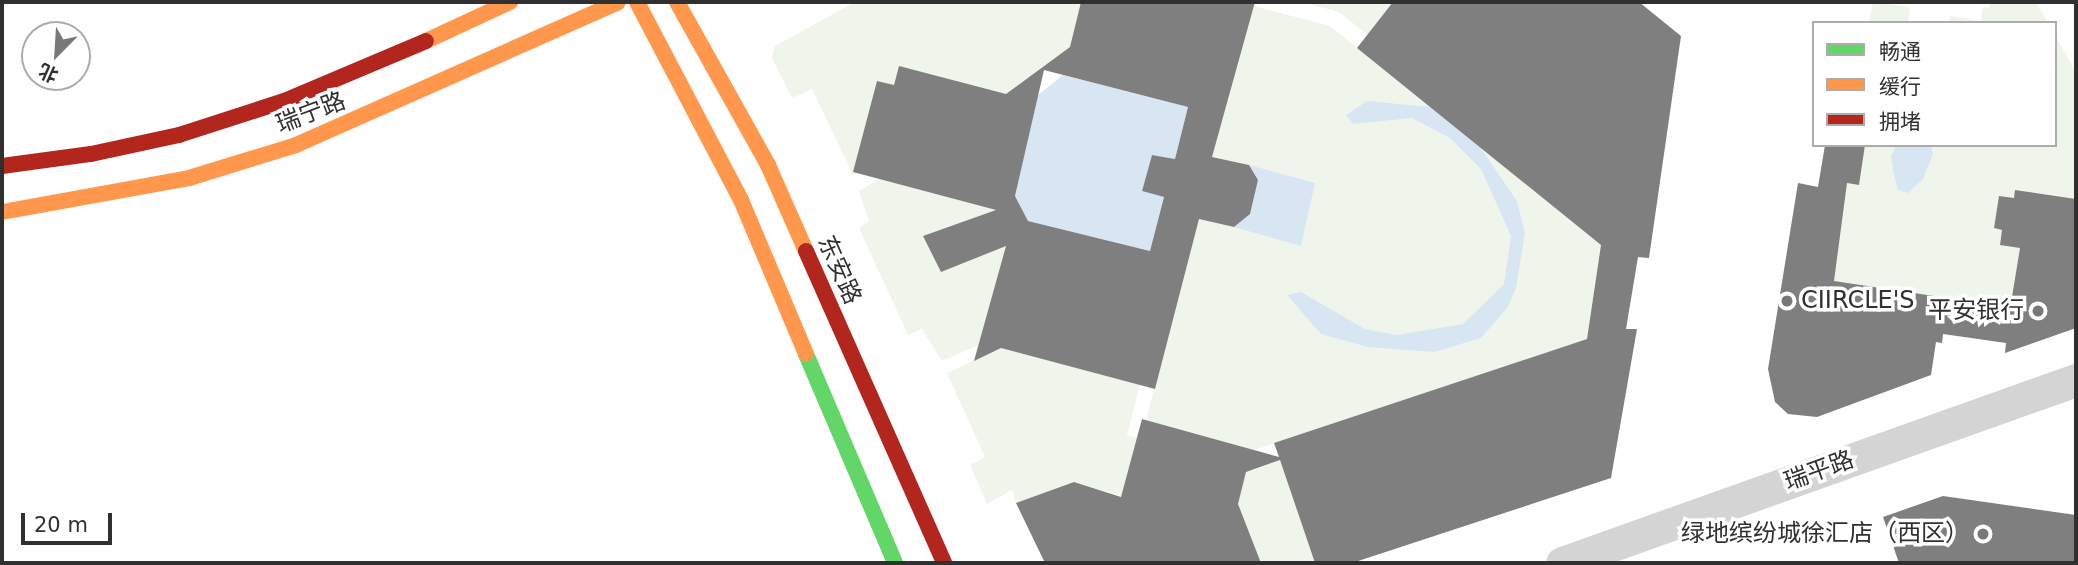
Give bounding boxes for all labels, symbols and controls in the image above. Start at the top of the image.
north arrow [21,21,91,91]
legend [1812,21,2057,147]
text: 畅通 [1879,40,1921,64]
text: 北 [35,59,61,87]
text: 缓行 [1879,75,1921,99]
street label: 瑞宁路 [272,87,350,139]
text: 拥堵 [1879,110,1921,134]
street label: 东安路 [811,231,867,309]
place label: CIIRCLE'S [1801,287,1915,315]
marker: CIIRCLE'S [1779,293,1795,309]
place label: 平安银行 [1928,297,2024,325]
marker: 平安银行 [2030,303,2046,319]
street label: 瑞平路 [1780,445,1858,497]
scale bar [24,498,116,542]
text: 20 m [34,513,88,537]
place label: 绿地缤纷城徐汇店（西区） [1681,520,1969,548]
marker: 绿地缤纷城徐汇店（西区） [1975,526,1991,542]

